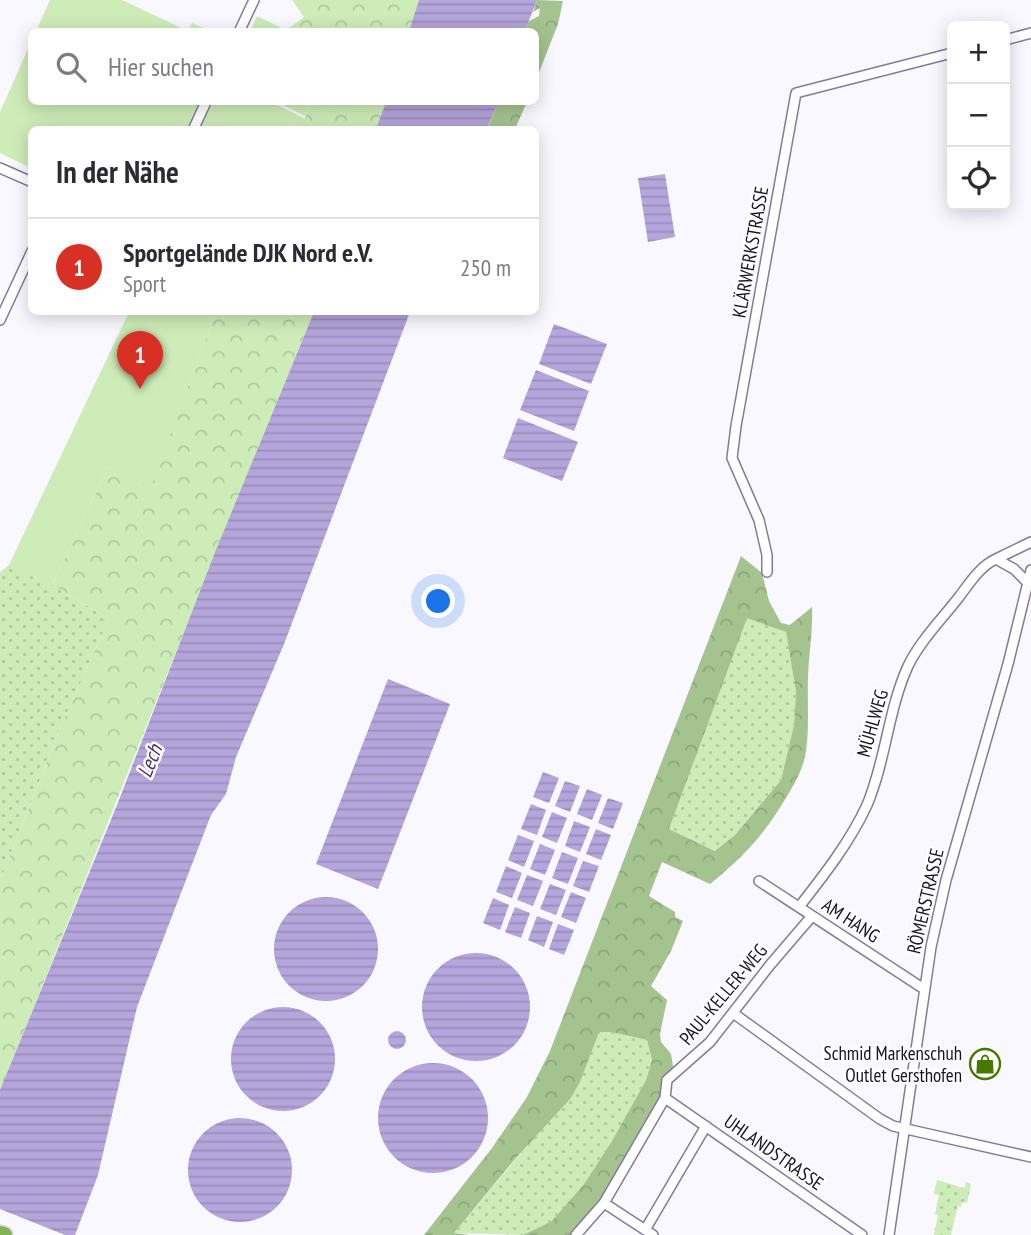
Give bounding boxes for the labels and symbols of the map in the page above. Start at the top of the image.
street label: KLÄRWERKSTRASSE [727,184,773,320]
pin: 1 [117,331,163,389]
your location [421,584,455,618]
street label: MÜHLWEG [851,686,893,760]
water label: Lech [131,739,169,781]
street label: RÖMERSTRASSE [901,846,949,956]
street label: AM HANG [818,893,884,947]
street label: PAUL-KELLER-WEG [674,939,772,1049]
place label: Schmid Markenschuh Outlet Gersthofen [824,1041,962,1087]
shop icon: Schmid Markenschuh Outlet Gersthofen [968,1047,1002,1081]
street label: UHLANDSTRASSE [720,1109,828,1195]

